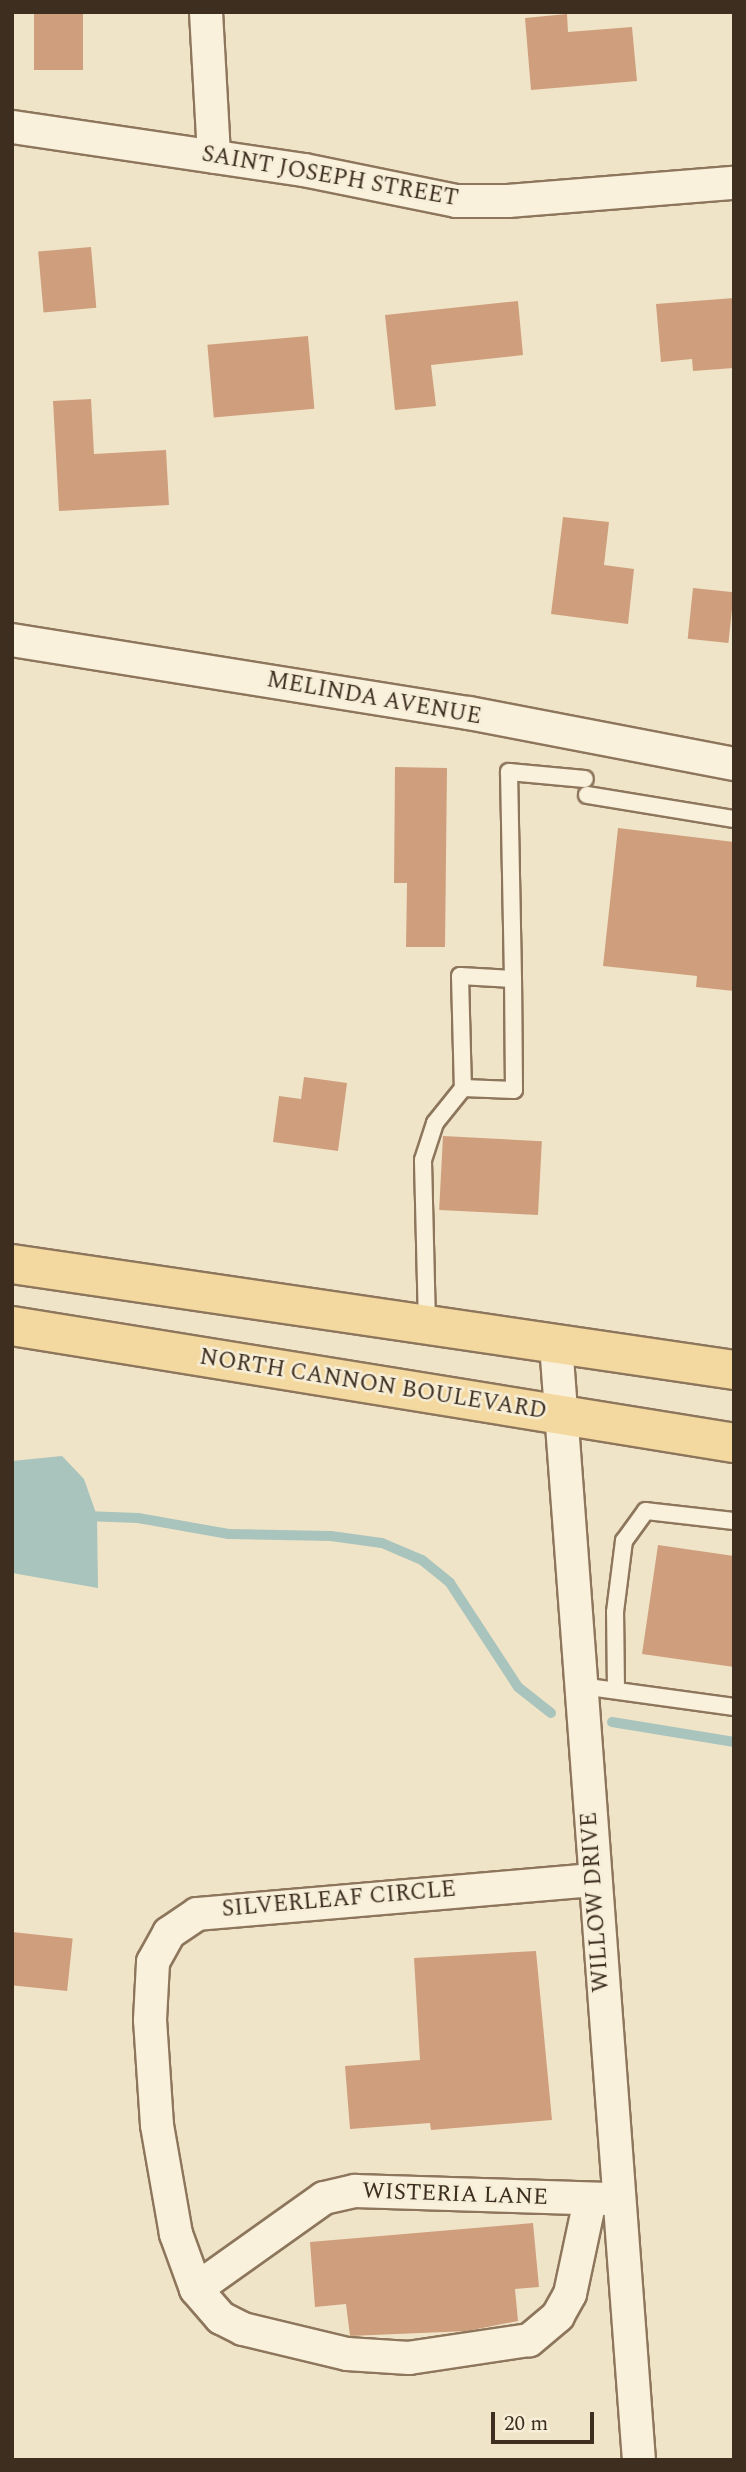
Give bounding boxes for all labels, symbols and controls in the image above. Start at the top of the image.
street label: SAINT JOSEPH STREET [200,141,460,213]
street label: MELINDA AVENUE [264,667,484,731]
street label: NORTH CANNON BOULEVARD [197,1344,549,1426]
street label: WILLOW DRIVE [576,1811,616,1993]
street label: SILVERLEAF CIRCLE [221,1876,457,1924]
street label: WISTERIA LANE [362,2178,548,2212]
scale bar [494,2398,597,2442]
text: 20 m [504,2408,548,2440]

